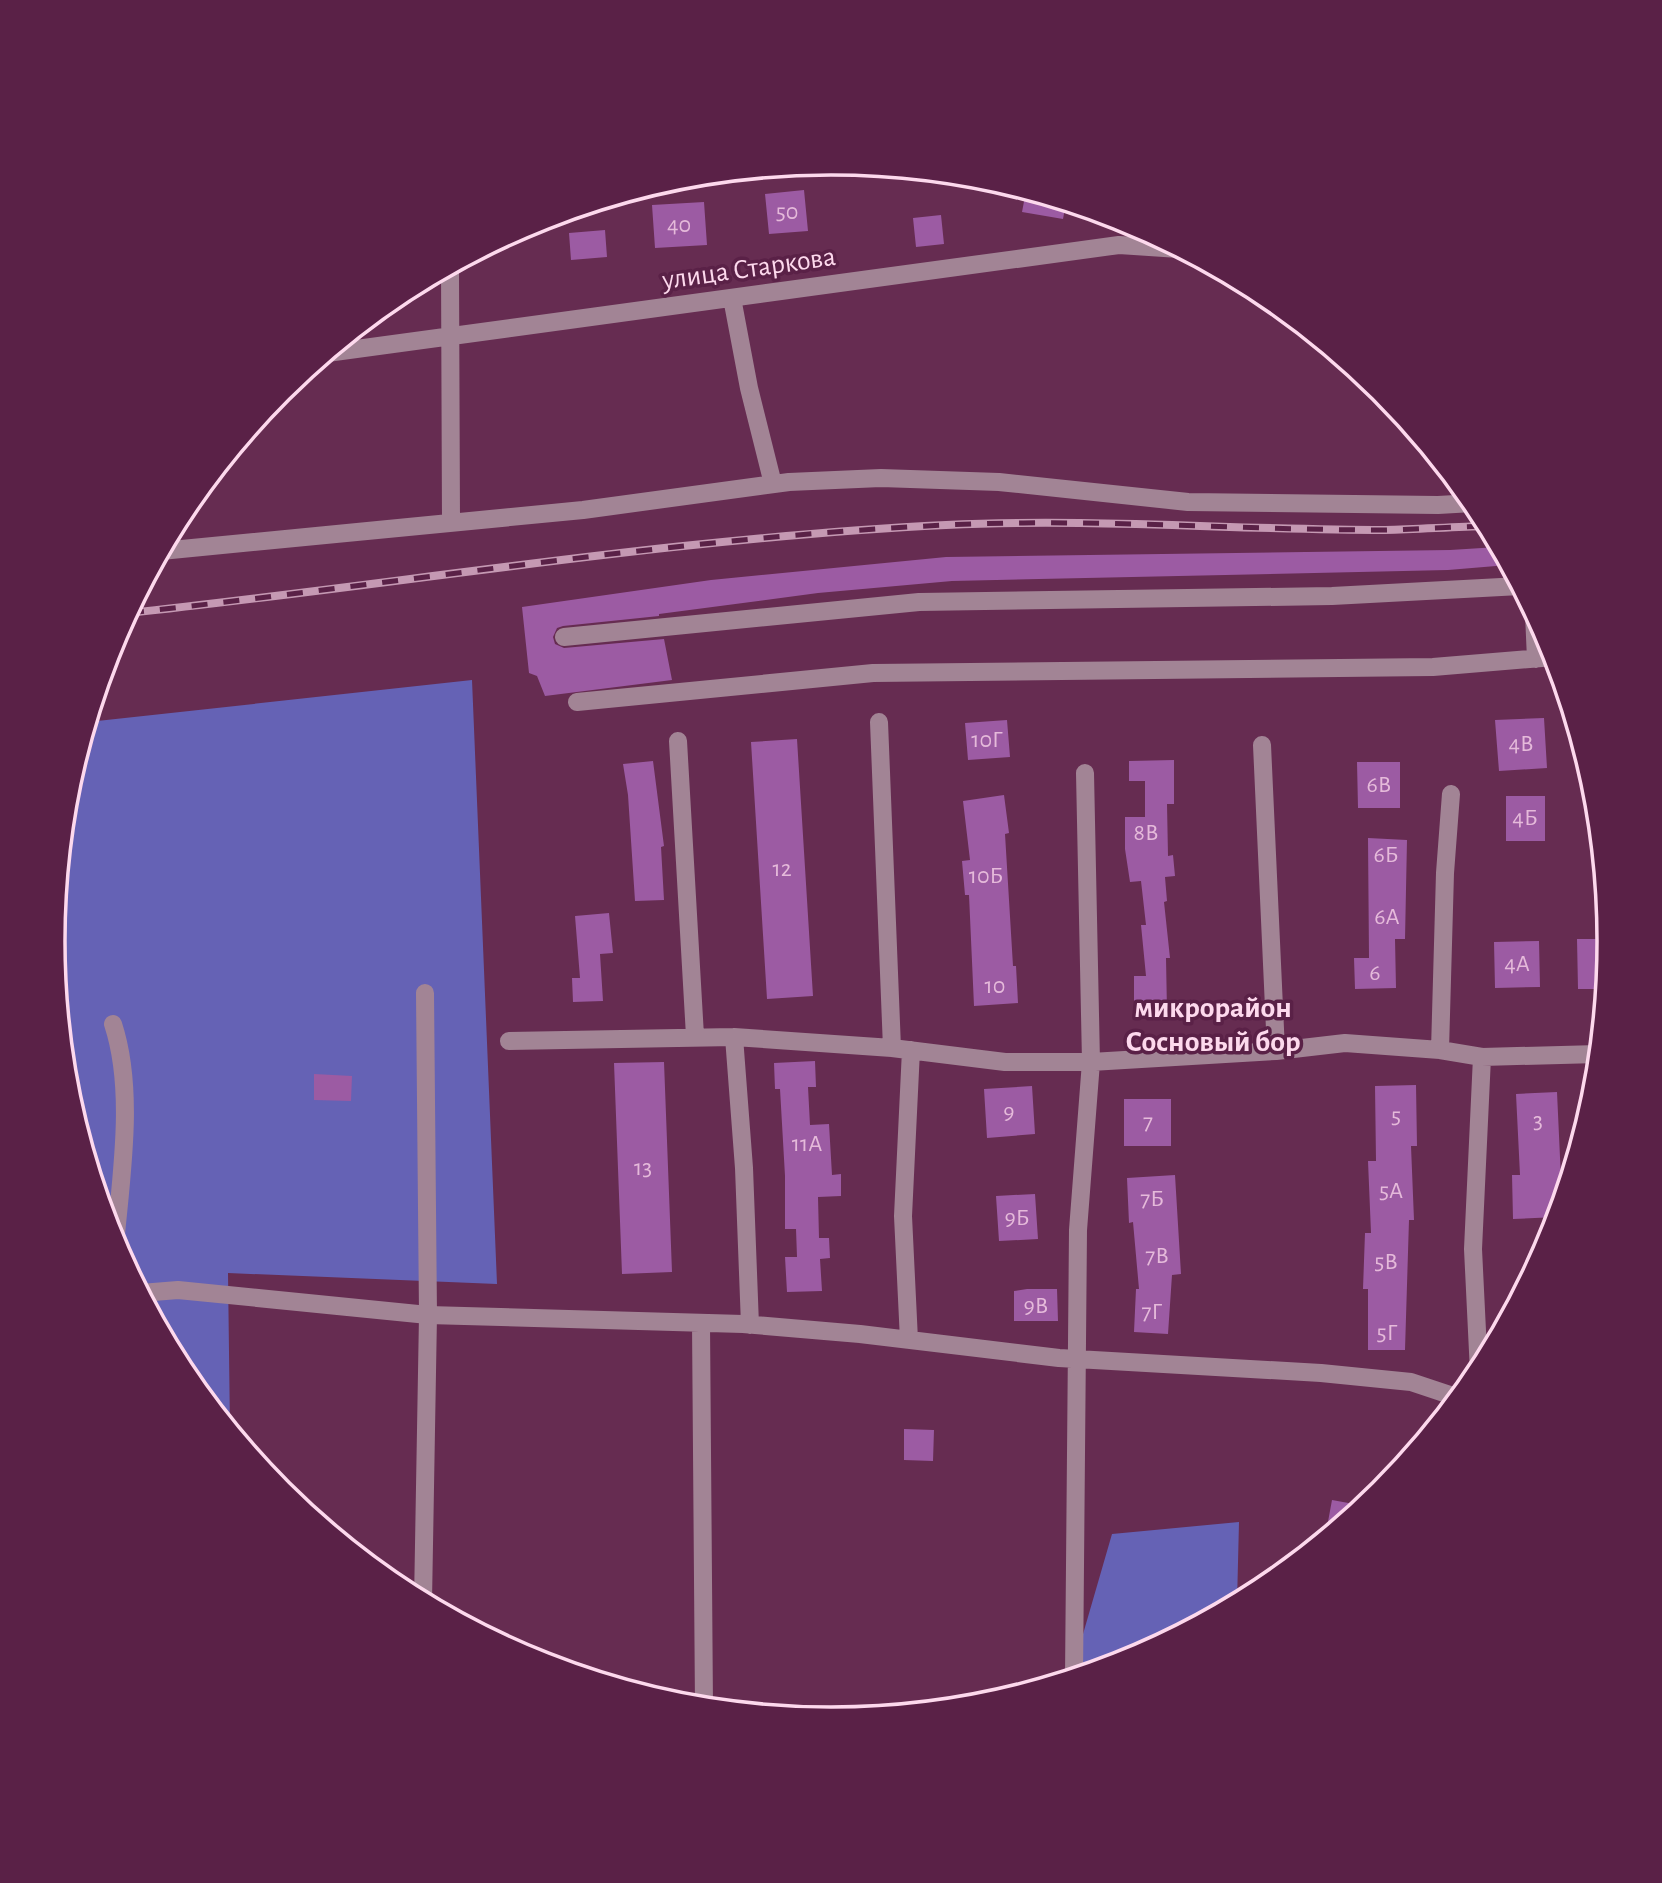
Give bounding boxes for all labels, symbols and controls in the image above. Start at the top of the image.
house number: 50 [776,200,798,224]
house number: 40 [667,213,691,237]
street label: улица Старкова [660,243,838,295]
house number: 10Г [971,728,1003,752]
house number: 4В [1508,732,1534,756]
house number: 6В [1367,773,1391,797]
house number: 4Б [1512,806,1538,830]
house number: 8В [1134,821,1158,845]
house number: 6Б [1373,843,1399,867]
house number: 12 [772,857,792,881]
house number: 10Б [969,864,1003,888]
house number: 6А [1374,905,1400,929]
house number: 4А [1504,952,1530,976]
house number: 6 [1369,961,1381,985]
house number: 10 [985,974,1005,998]
district label: микрорайон Сосновый бор [1125,993,1301,1057]
house number: 9 [1003,1100,1015,1124]
house number: 5 [1391,1104,1401,1128]
house number: 3 [1533,1109,1543,1133]
house number: 7 [1143,1110,1153,1134]
house number: 11А [792,1132,822,1156]
house number: 13 [634,1156,652,1180]
house number: 5А [1379,1179,1403,1203]
house number: 7Б [1140,1187,1164,1211]
house number: 9Б [1004,1206,1030,1230]
house number: 7В [1145,1244,1169,1268]
house number: 5В [1374,1250,1398,1274]
house number: 9В [1024,1294,1048,1318]
house number: 7Г [1142,1300,1163,1324]
house number: 5Г [1377,1321,1398,1345]

